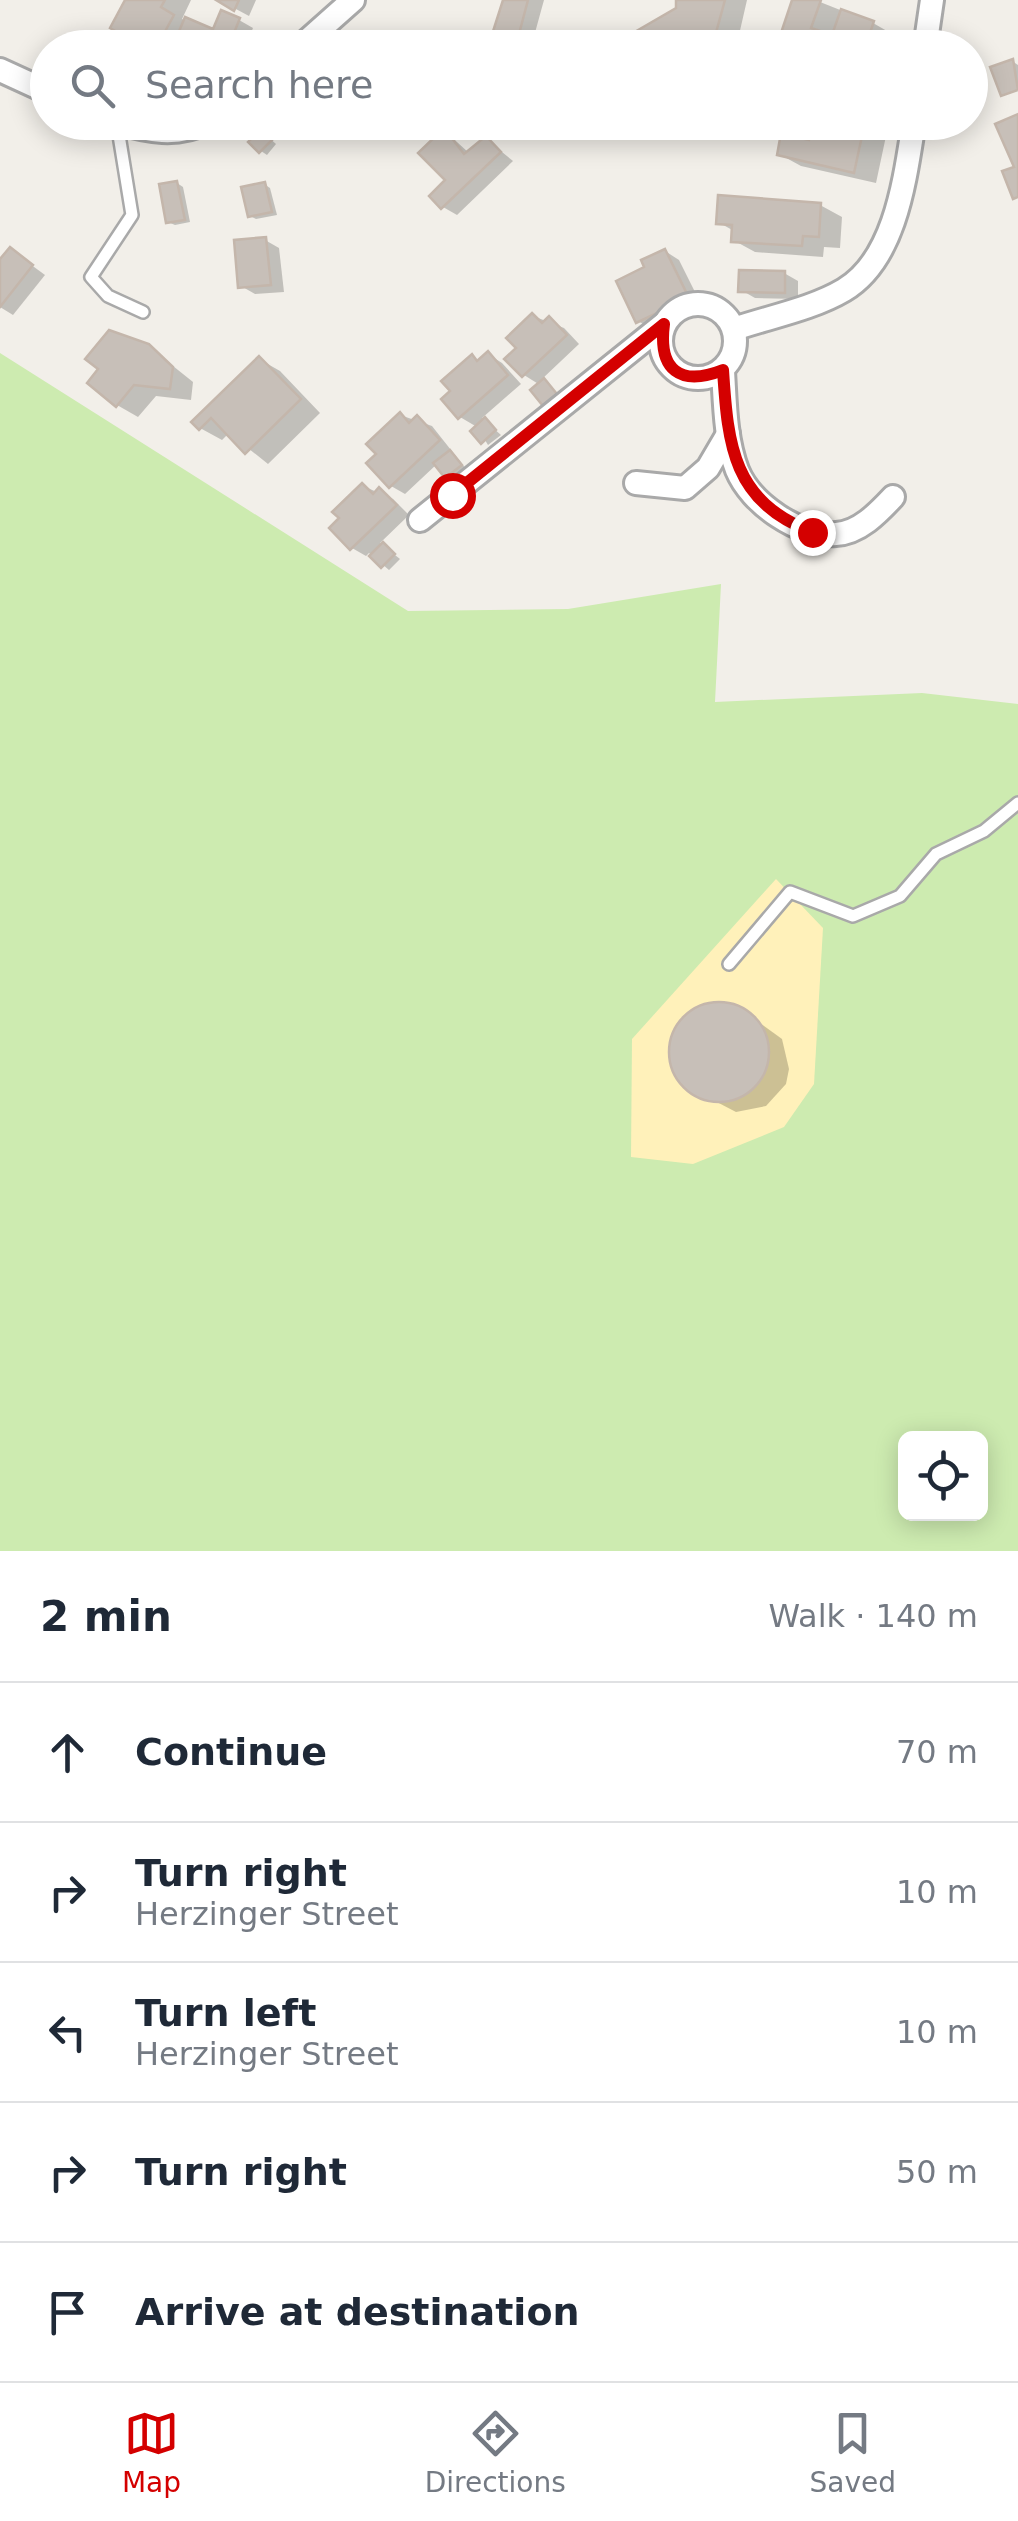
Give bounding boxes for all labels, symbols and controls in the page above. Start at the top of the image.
search box [30,30,988,140]
icon: search [65,58,120,113]
text: Search here [145,63,373,107]
route start [430,473,476,519]
route end [790,510,836,556]
map controls [898,1431,988,1521]
button: locate [898,1431,988,1521]
text: 2 min [40,1592,172,1641]
text: Walk · 140 m [768,1597,978,1635]
icon: ahead [40,1725,95,1780]
text: Continue [135,1730,327,1774]
text: 70 m [896,1733,978,1771]
text: Turn right [135,1851,347,1895]
icon: right [40,1865,95,1920]
text: 10 m [896,1873,978,1911]
text: Herzinger Street [135,1895,398,1933]
text: Turn left [135,1991,316,2035]
icon: left [40,2005,95,2060]
text: 10 m [896,2013,978,2051]
text: Herzinger Street [135,2035,398,2073]
icon: right [40,2145,95,2200]
text: Turn right [135,2150,347,2194]
text: 50 m [896,2153,978,2191]
icon: arrive [40,2285,95,2340]
text: Arrive at destination [135,2290,580,2334]
tab: Map [122,2406,181,2499]
tab: Directions [425,2406,566,2499]
tab: Saved [810,2406,896,2499]

